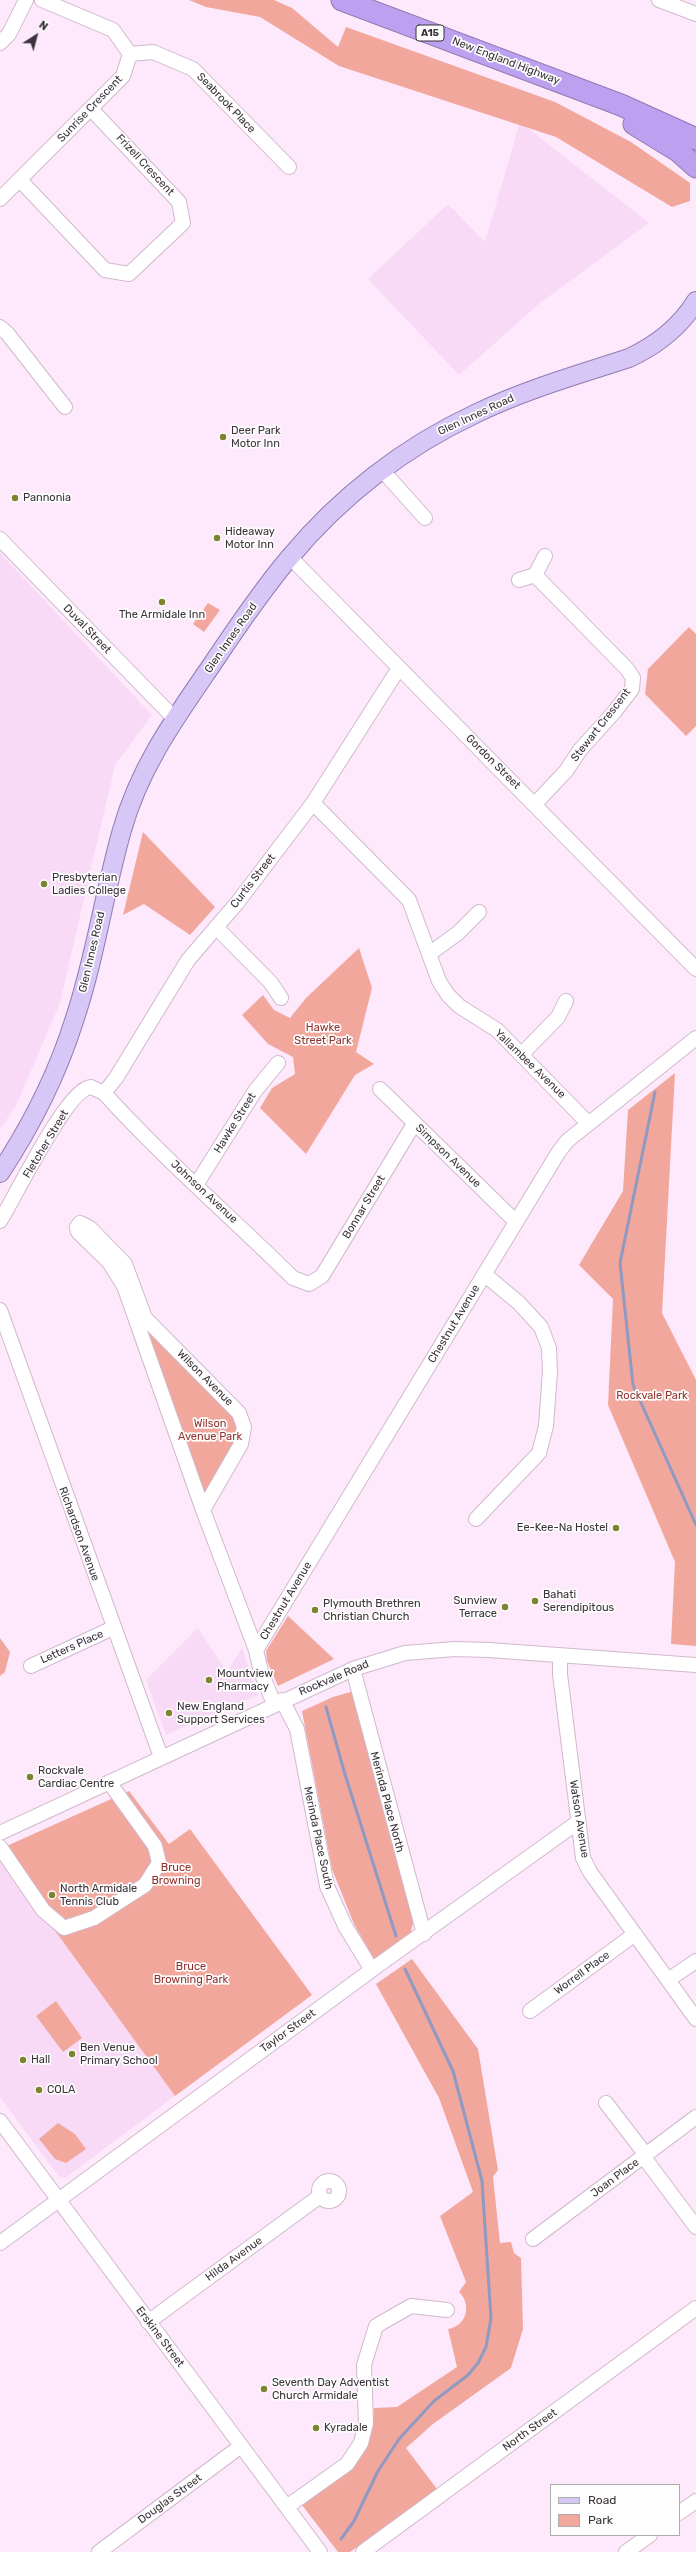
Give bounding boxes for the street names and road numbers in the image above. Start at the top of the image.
road number: A15 [416,25,444,41]
street label: New England Highway [450,34,562,88]
street label: Seabrook Place [194,70,258,136]
street label: Sunrise Crescent [55,73,125,145]
street label: Frizell Crescent [113,132,177,198]
street label: Glen Innes Road [436,392,516,438]
street label: Glen Innes Road [202,600,260,676]
street label: Duval Street [60,602,114,656]
street label: Stewart Crescent [568,686,634,764]
street label: Gordon Street [463,732,523,792]
street label: Curtis Street [228,851,278,911]
street label: Glen Innes Road [76,910,108,994]
street label: Yallambee Avenue [492,1027,568,1101]
street label: Hawke Street [211,1090,259,1156]
street label: Fletcher Street [20,1108,72,1180]
street label: Simpson Avenue [413,1122,483,1190]
street label: Johnson Avenue [168,1158,240,1226]
street label: Bonnar Street [340,1173,388,1241]
street label: Chestnut Avenue [425,1283,483,1365]
street label: Wilson Avenue [174,1347,236,1409]
street label: Richardson Avenue [56,1485,102,1583]
street label: Chestnut Avenue [257,1560,315,1642]
street label: Letters Place [38,1627,106,1667]
street label: Rockvale Road [297,1657,371,1699]
street label: Merinda Place North [367,1750,407,1854]
street label: Watson Avenue [566,1779,592,1859]
street label: Merinda Place South [301,1785,335,1891]
street label: Worrell Place [552,1948,612,1998]
street label: Taylor Street [258,2007,318,2055]
street label: Joan Place [588,2156,642,2200]
street label: Hilda Avenue [203,2234,265,2284]
street label: Erskine Street [133,2304,187,2370]
street label: North Street [500,2406,560,2454]
street label: Douglas Street [135,2471,205,2527]

